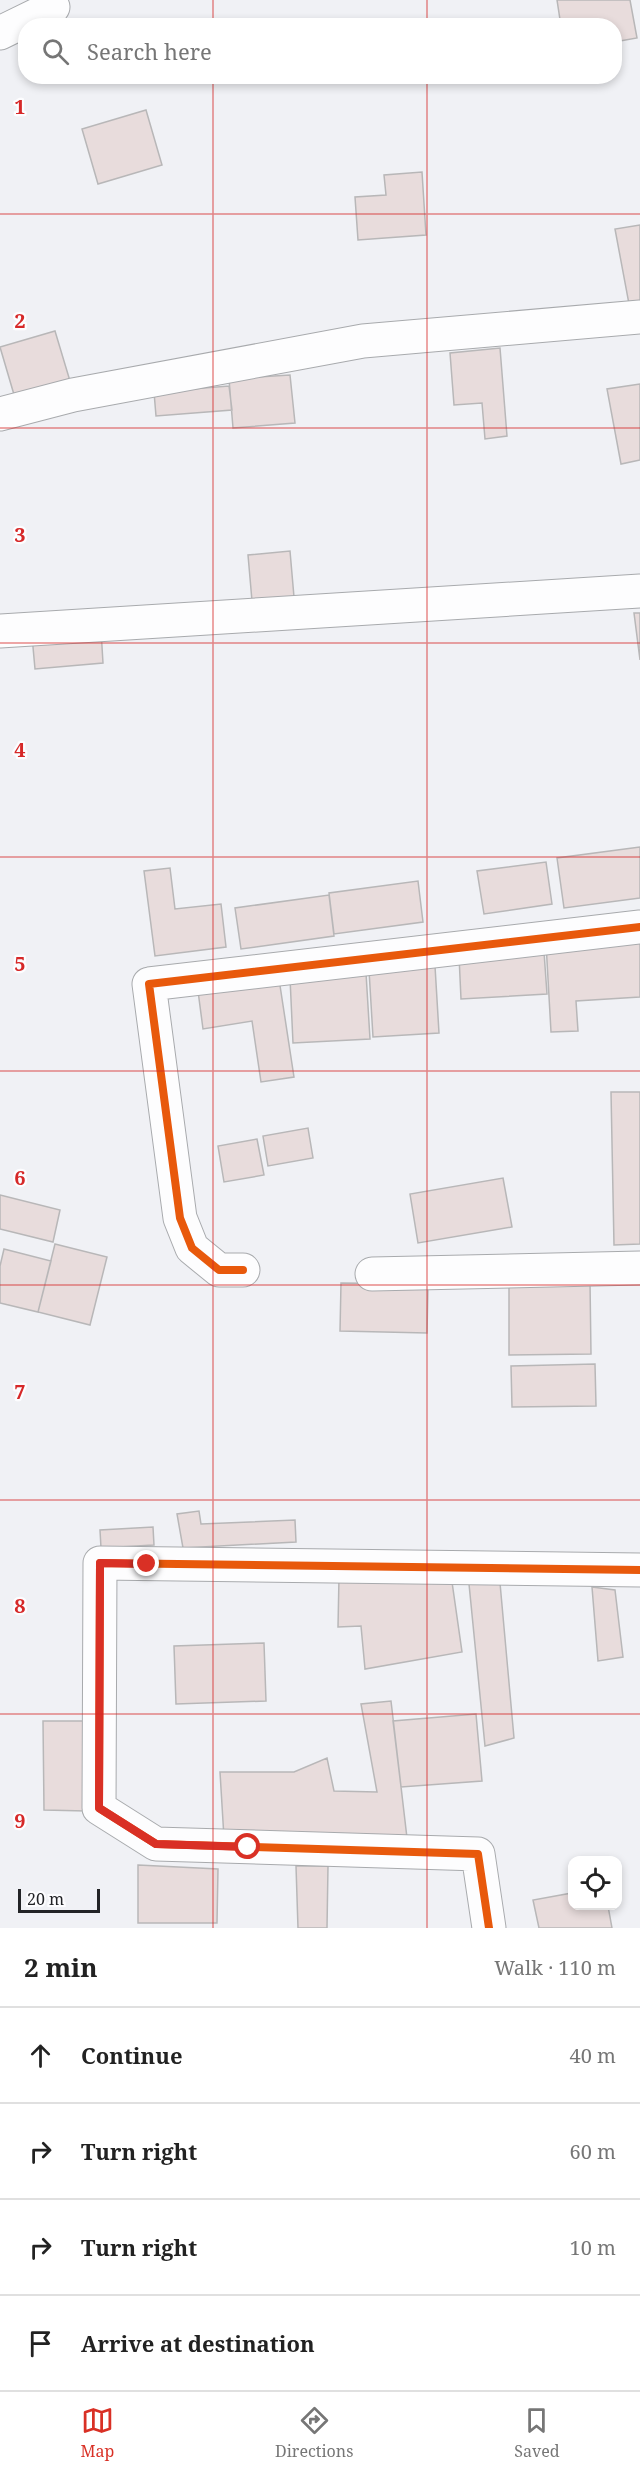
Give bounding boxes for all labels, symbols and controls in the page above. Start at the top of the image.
search box [18,18,622,84]
icon: search [39,35,72,68]
text: Search here [87,36,212,66]
text: 1 [14,93,26,120]
text: 2 [14,307,26,334]
text: 3 [14,521,26,548]
text: 4 [14,736,26,763]
text: 5 [14,950,26,977]
text: 6 [14,1164,26,1191]
text: 7 [14,1378,26,1405]
route end [133,1550,159,1576]
text: 8 [14,1592,26,1619]
text: 9 [14,1807,26,1834]
route start [234,1833,260,1859]
map controls [568,1856,622,1910]
button: locate [568,1856,622,1910]
scale bar [18,1886,100,1914]
text: 20 m [27,1888,64,1910]
text: 2 min [24,1949,98,1985]
text: Walk · 110 m [494,1954,616,1981]
icon: ahead [24,2039,57,2072]
text: Continue [81,2040,183,2070]
text: 40 m [570,2042,616,2069]
icon: right [24,2135,57,2168]
text: Turn right [81,2136,197,2166]
text: 60 m [570,2138,616,2165]
icon: right [24,2231,57,2264]
text: Turn right [81,2232,197,2262]
text: 10 m [570,2234,616,2261]
icon: arrive [24,2327,57,2360]
text: Arrive at destination [81,2328,315,2358]
tab: Map [80,2404,114,2462]
tab: Directions [275,2404,353,2462]
tab: Saved [514,2404,560,2462]

